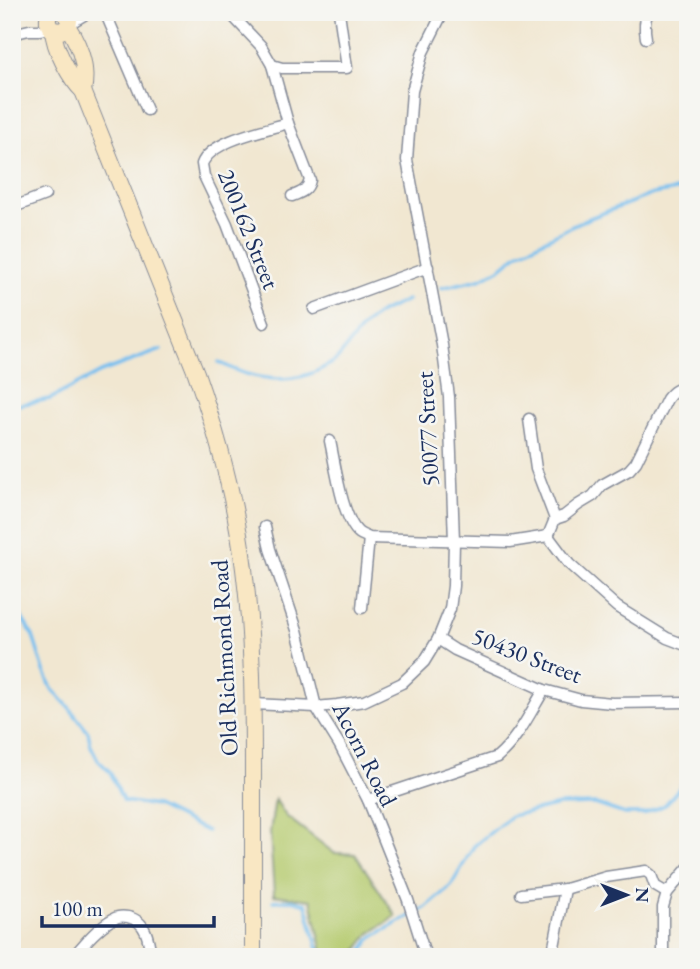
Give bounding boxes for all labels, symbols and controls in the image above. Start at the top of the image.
street label: 200162 Street [211,164,287,294]
street label: 50077 Street [408,370,445,487]
street label: Old Richmond Road [203,558,245,757]
street label: 50430 Street [468,620,587,690]
street label: Acorn Road [325,696,405,812]
north arrow [592,860,662,930]
scale bar [42,885,214,929]
text: N [630,887,655,903]
text: 100 m [52,895,103,922]

